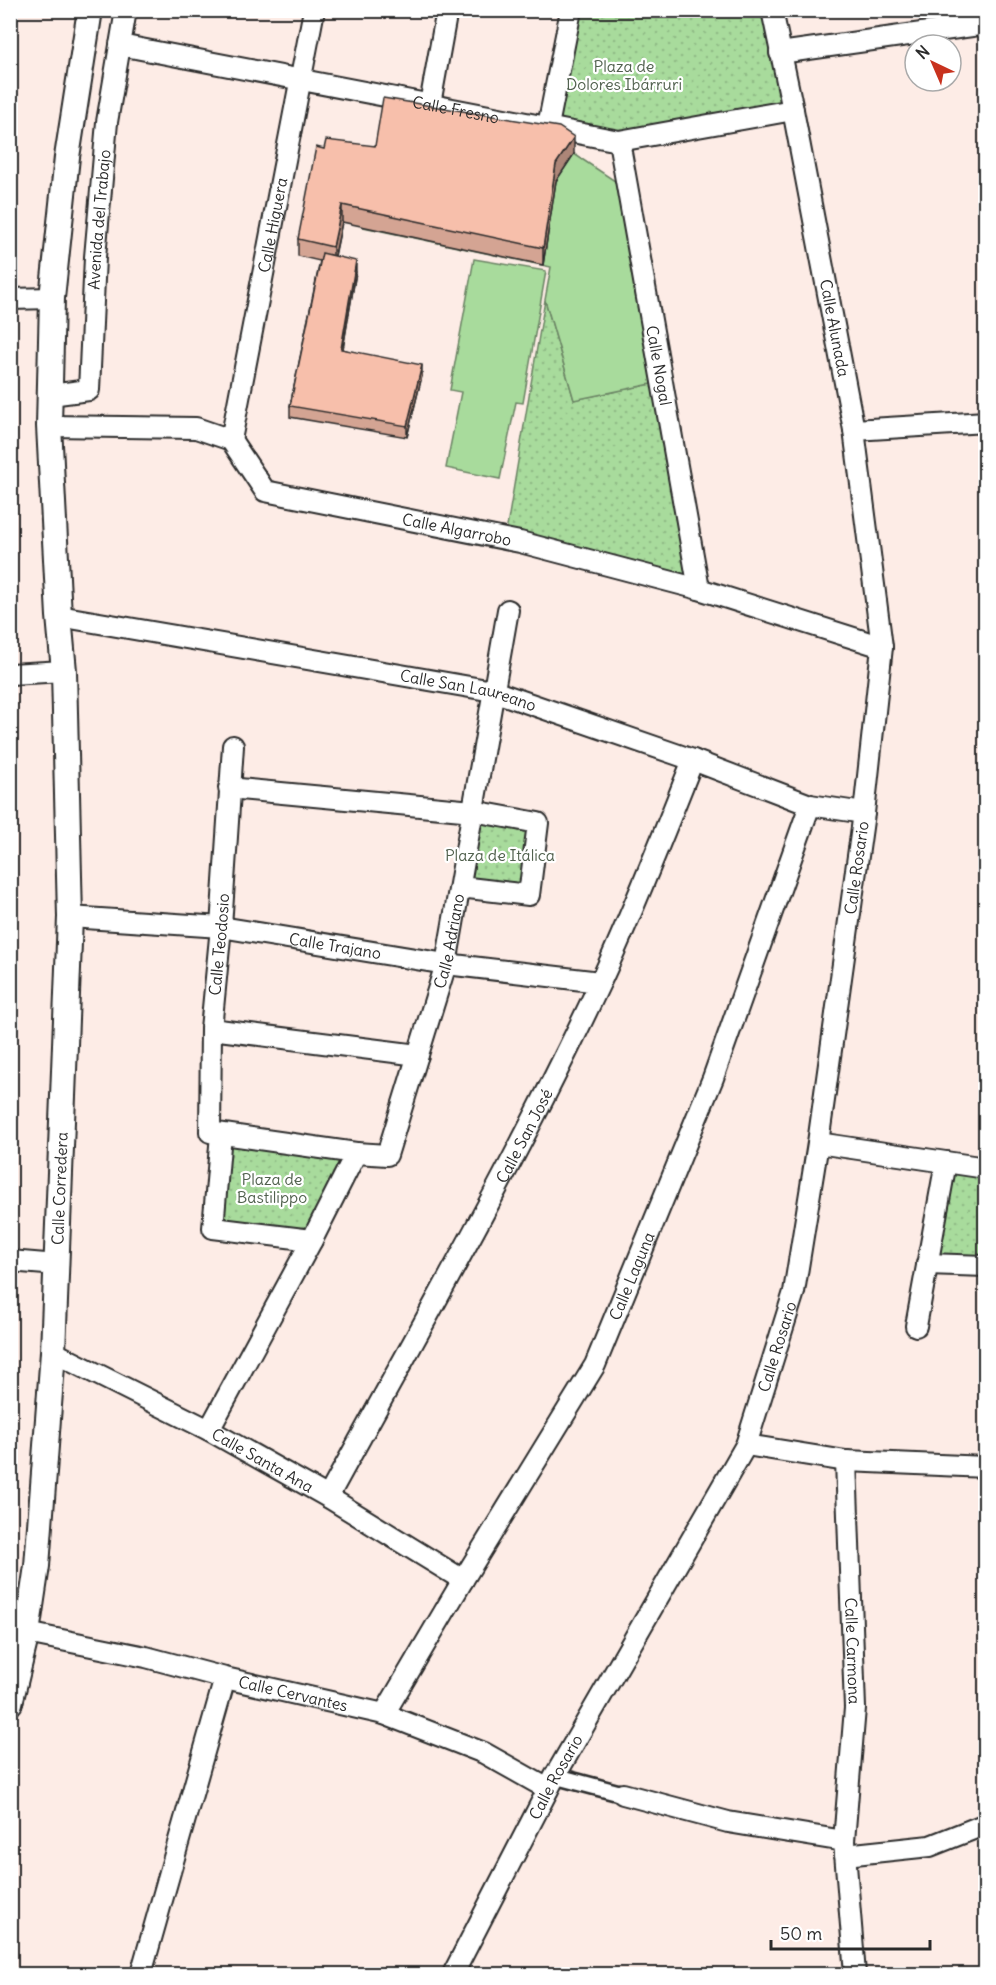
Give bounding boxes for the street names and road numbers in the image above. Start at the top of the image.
street label: Calle Fresno [411,91,501,128]
street label: Avenida del Trabajo [84,149,115,290]
street label: Calle Higuera [254,176,291,274]
street label: Calle Alunada [816,277,854,379]
street label: Calle Nogal [642,324,676,407]
street label: Calle Algarrobo [401,509,513,550]
street label: Calle San Laureano [399,665,539,715]
street label: Calle Rosario [840,820,873,916]
street label: Calle Adriano [429,892,468,991]
street label: Calle Teodosio [204,893,233,996]
street label: Calle Trajano [288,928,383,963]
street label: Calle San José [491,1085,557,1186]
street label: Calle Corredera [47,1132,72,1245]
street label: Calle Laguna [605,1229,659,1323]
street label: Calle Rosario [753,1299,800,1394]
street label: Calle Santa Ana [208,1424,317,1497]
street label: Calle Carmona [841,1597,865,1705]
street label: Calle Cervantes [237,1671,350,1715]
street label: Calle Rosario [524,1731,587,1823]

